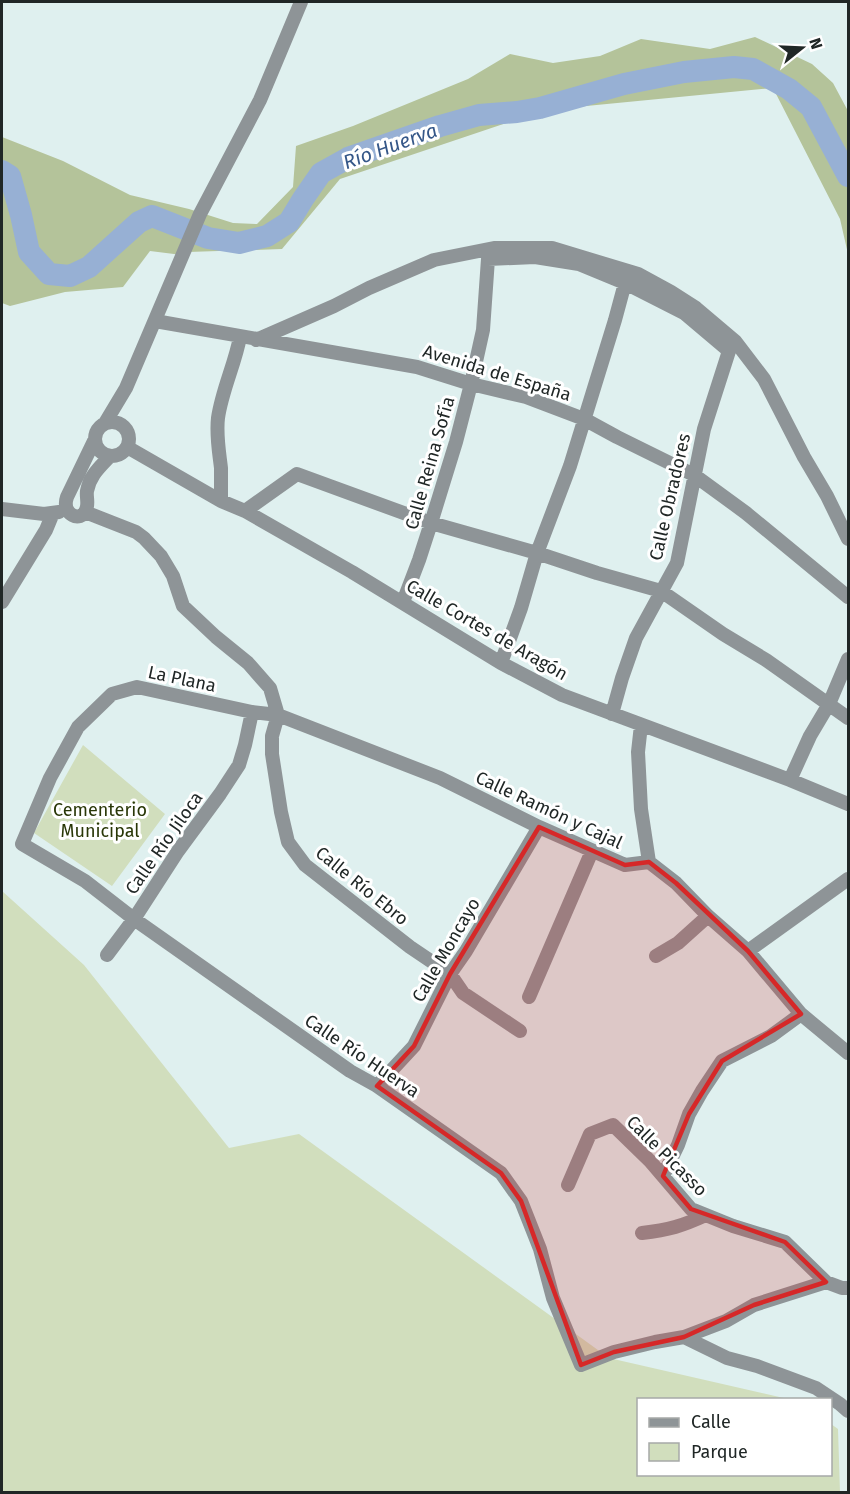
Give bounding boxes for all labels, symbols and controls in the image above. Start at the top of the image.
north arrow [772,18,832,78]
text: N [805,36,826,51]
water label: Río Huerva [340,118,440,174]
street label: Avenida de España [420,340,574,406]
street label: Calle Reina Sofía [400,394,460,532]
street label: Calle Obradores [645,431,695,563]
street label: Calle Cortes de Aragón [402,575,572,685]
street label: La Plana [146,661,218,697]
street label: Calle Ramón y Cajal [472,766,626,854]
street label: Calle Río Jiloca [120,787,208,899]
park label: Cementerio Municipal [53,799,147,842]
street label: Calle Río Ebro [311,842,413,930]
street label: Calle Moncayo [407,894,485,1006]
street label: Calle Río Huerva [300,1010,424,1102]
street label: Calle Picasso [622,1111,712,1201]
legend [637,1398,832,1476]
text: Calle [691,1411,731,1433]
text: Parque [691,1441,748,1463]

